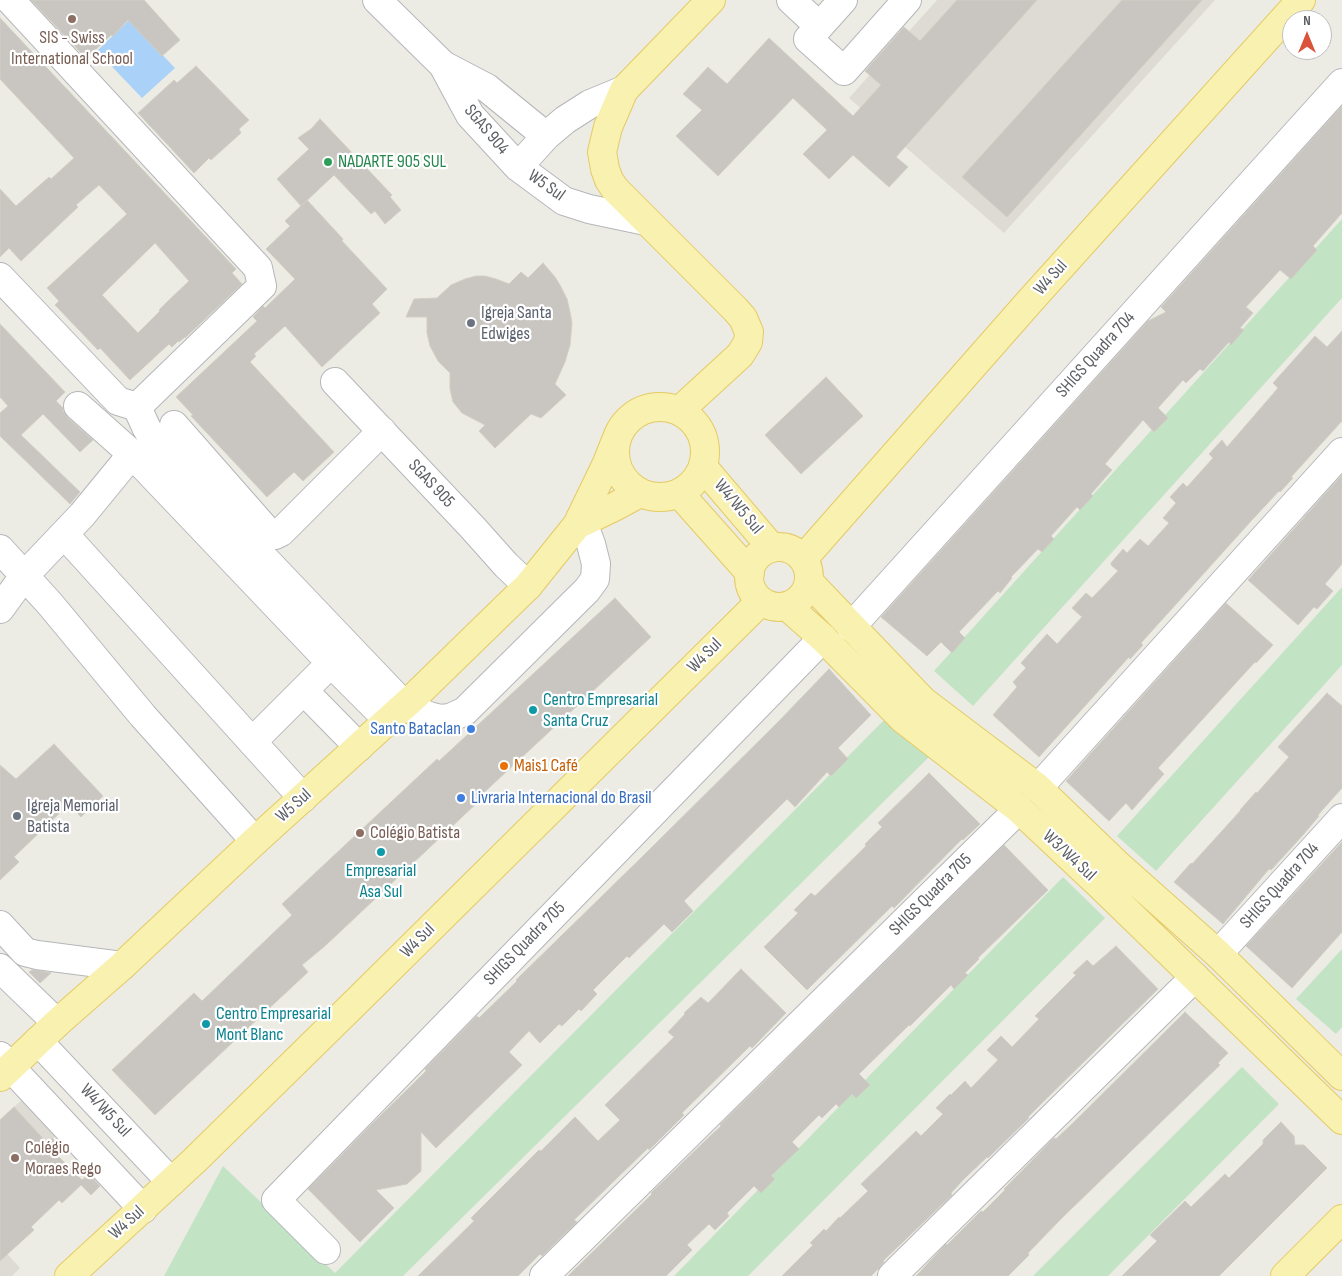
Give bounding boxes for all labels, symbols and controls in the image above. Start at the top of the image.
north arrow [1282,10,1332,60]
text: N [1303,12,1311,29]
marker: SIS - Swiss International School [66,13,78,25]
place label: SIS - Swiss International School [11,27,133,70]
street label: SGAS 904 [459,101,513,159]
place label: NADARTE 905 SUL [338,151,446,173]
marker: NADARTE 905 SUL [322,156,334,168]
street label: W5 Sul [523,166,569,206]
street label: W4 Sul [1030,256,1072,300]
place label: Igreja Santa Edwiges [481,302,552,344]
street label: SHIGS Quadra 704 [1052,308,1140,402]
marker: Igreja Santa Edwiges [465,317,477,329]
street label: SGAS 905 [403,455,459,513]
street label: W4/W5 Sul [709,475,767,539]
street label: W4 Sul [683,634,727,678]
place label: Centro Empresarial Santa Cruz [543,689,658,732]
marker: Centro Empresarial Santa Cruz [527,704,539,716]
place label: Santo Bataclan [370,718,461,740]
marker: Santo Bataclan [465,723,477,735]
place label: Mais1 Café [514,755,578,777]
marker: Mais1 Café [498,760,510,772]
street label: W5 Sul [272,784,316,828]
place label: Livraria Internacional do Brasil [471,787,652,809]
marker: Livraria Internacional do Brasil [455,792,467,804]
place label: Igreja Memorial Batista [27,795,119,838]
marker: Igreja Memorial Batista [11,810,23,822]
place label: Colégio Batista [370,822,460,844]
street label: W3/W4 Sul [1038,826,1100,886]
marker: Colégio Batista [354,827,366,839]
street label: SHIGS Quadra 704 [1236,839,1324,933]
marker: Empresarial Asa Sul [375,846,387,858]
street label: SHIGS Quadra 705 [885,849,977,941]
place label: Empresarial Asa Sul [346,860,416,902]
street label: SHIGS Quadra 705 [480,898,570,990]
street label: W4 Sul [396,919,440,963]
place label: Centro Empresarial Mont Blanc [216,1003,331,1046]
marker: Centro Empresarial Mont Blanc [200,1018,212,1030]
street label: W4/W5 Sul [75,1080,135,1142]
place label: Colégio Moraes Rego [25,1137,101,1180]
marker: Colégio Moraes Rego [9,1152,21,1164]
street label: W4 Sul [105,1202,149,1244]

